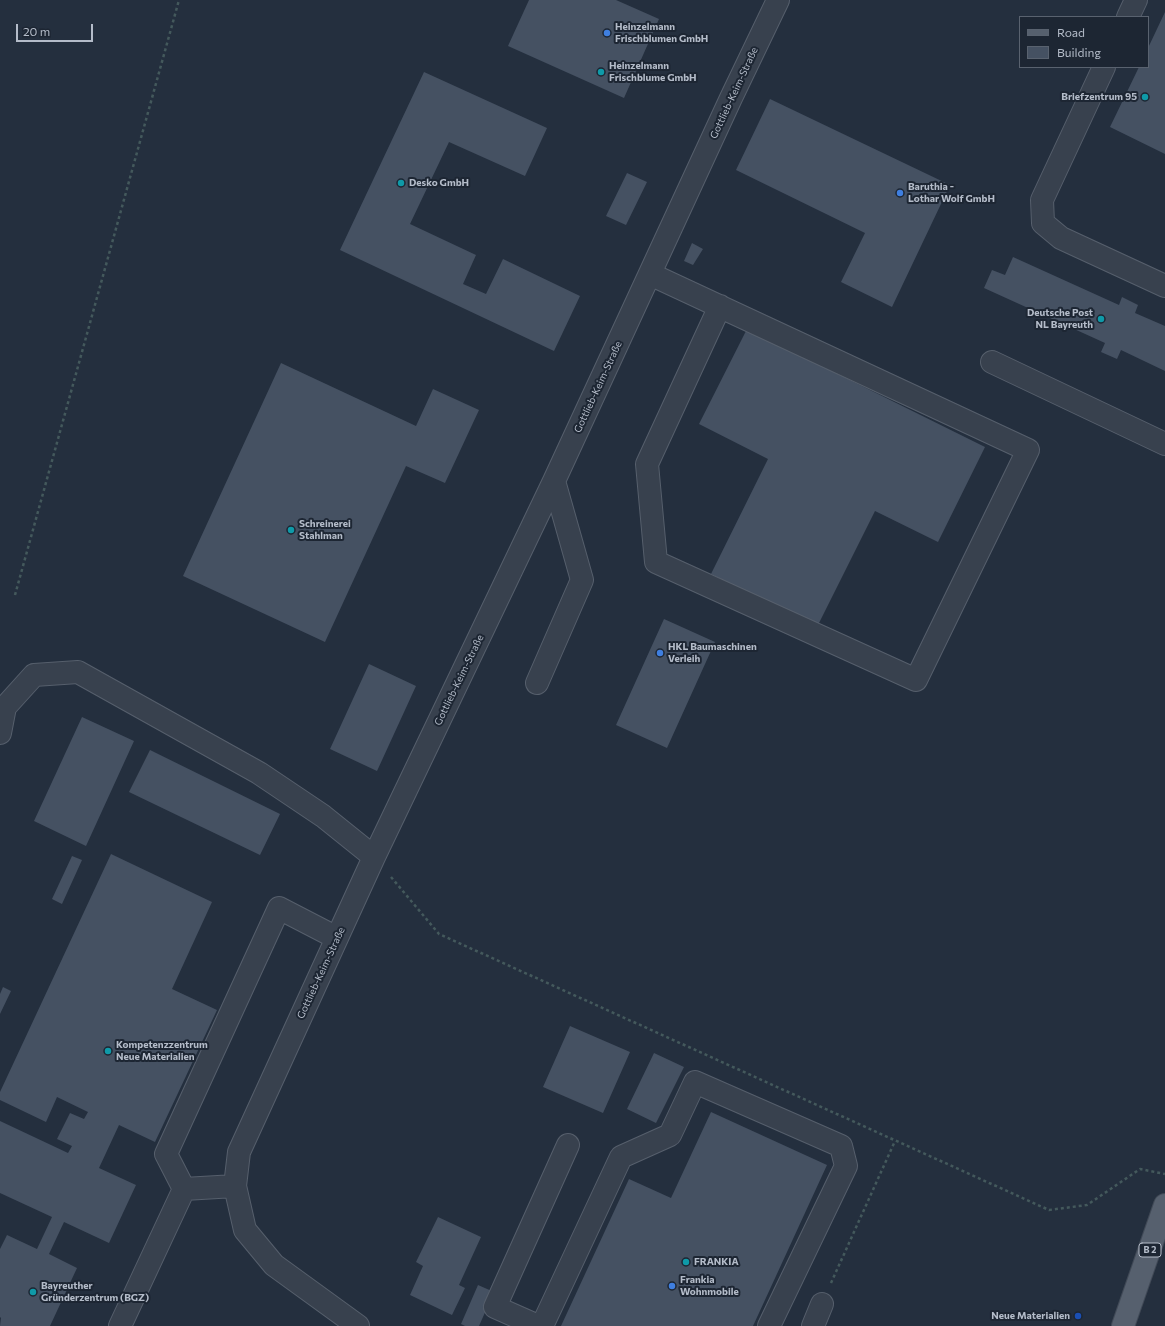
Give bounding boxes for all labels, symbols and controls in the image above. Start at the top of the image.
scale bar [18,16,95,42]
legend [1019,16,1149,68]
place label: Heinzelmann Frischblumen GmbH [615,21,708,44]
text: 20 m [23,24,50,38]
text: Road [1057,25,1085,39]
marker: Heinzelmann Frischblumen GmbH [602,28,612,38]
street label: Gottlieb-Keim-Straße [708,45,760,141]
text: Building [1057,45,1101,59]
place label: Heinzelmann Frischblume GmbH [609,60,697,84]
marker: Heinzelmann Frischblume GmbH [596,67,606,77]
place label: Briefzentrum 95 [1061,91,1137,103]
marker: Briefzentrum 95 [1140,92,1150,102]
place label: Desko GmbH [409,177,469,189]
marker: Desko GmbH [396,178,406,188]
place label: Baruthia - Lothar Wolf GmbH [908,181,995,204]
marker: Baruthia - Lothar Wolf GmbH [895,188,905,198]
place label: Deutsche Post NL Bayreuth [1027,307,1093,330]
marker: Deutsche Post NL Bayreuth [1096,314,1106,324]
street label: Gottlieb-Keim-Straße [572,339,624,435]
place label: Schreinerei Stahlman [299,518,351,542]
marker: Schreinerei Stahlman [286,525,296,535]
street label: Gottlieb-Keim-Straße [432,633,486,727]
place label: HKL Baumaschinen Verleih [668,641,757,664]
marker: HKL Baumaschinen Verleih [655,648,665,658]
street label: Gottlieb-Keim-Straße [295,925,347,1021]
place label: Kompetenzzentrum Neue Materialien [116,1039,208,1062]
marker: Kompetenzzentrum Neue Materialien [103,1046,113,1056]
road number: B 2 [1139,1243,1161,1257]
place label: FRANKIA [694,1256,739,1268]
marker: FRANKIA [681,1257,691,1267]
place label: Frankia Wohnmobile [680,1274,739,1298]
place label: Bayreuther Gründerzentrum (BGZ) [41,1280,149,1304]
marker: Frankia Wohnmobile [667,1281,677,1291]
marker: Bayreuther Gründerzentrum (BGZ) [28,1287,38,1297]
place label: Neue Materialien [991,1310,1070,1322]
marker: Neue Materialien [1073,1311,1083,1321]

